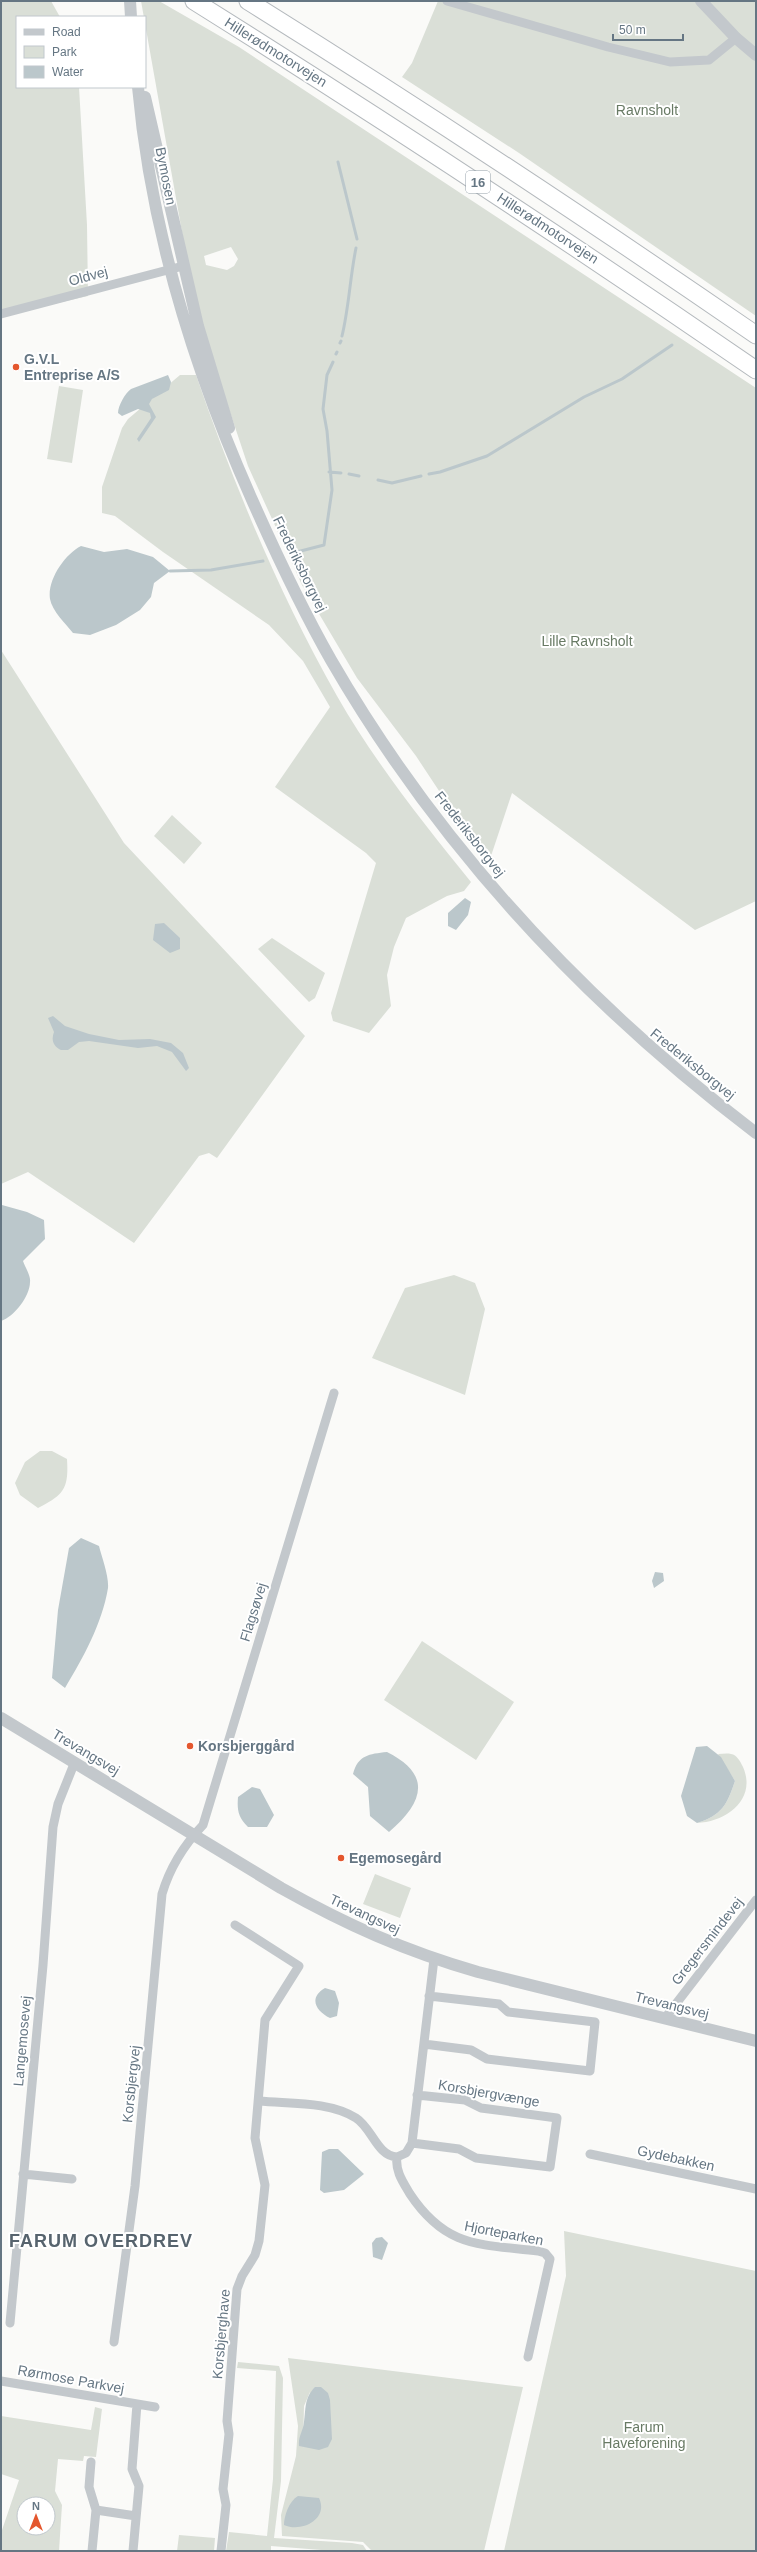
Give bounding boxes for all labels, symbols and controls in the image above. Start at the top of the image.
street label: Hillerødmotorvejen [222,14,330,90]
legend [16,16,146,88]
scale bar [613,16,683,42]
text: 50 m [619,23,646,37]
text: Road [52,25,81,39]
text: Park [52,45,78,59]
text: Water [52,65,84,79]
park label: Ravnsholt [616,102,678,118]
street label: Bymosen [153,146,179,206]
road number: 16 [466,171,490,193]
street label: Hillerødmotorvejen [494,189,602,267]
street label: Oldvej [67,263,109,289]
place label: G.V.L Entreprise A/S [24,351,120,383]
marker: G.V.L Entreprise A/S [11,362,21,372]
street label: Frederiksborgvej [270,514,330,614]
park label: Lille Ravnsholt [541,633,633,649]
street label: Frederiksborgvej [432,788,508,880]
street label: Frederiksborgvej [647,1025,739,1103]
street label: Flagsøvej [236,1581,270,1643]
street label: Trevangsvej [49,1726,123,1778]
place label: Korsbjerggård [198,1738,294,1754]
marker: Korsbjerggård [185,1741,195,1751]
place label: Egemosegård [349,1850,442,1866]
marker: Egemosegård [336,1853,346,1863]
street label: Trevangsvej [327,1891,403,1937]
street label: Gregersmindevej [668,1894,746,1988]
street label: Trevangsvej [633,1988,711,2022]
street label: Langemosevej [10,1995,34,2087]
street label: Korsbjergvej [119,2044,143,2124]
street label: Korsbjergvænge [437,2076,541,2110]
street label: Gydebakken [636,2142,716,2174]
street label: Hjorteparken [463,2217,545,2249]
district label: FARUM OVERDREV [9,2231,193,2251]
street label: Korsbjerghave [209,2288,233,2380]
street label: Rørmose Parkvej [16,2362,126,2396]
park label: Farum Haveforening [602,2419,686,2451]
north arrow [16,2496,56,2536]
text: N [32,2500,40,2512]

